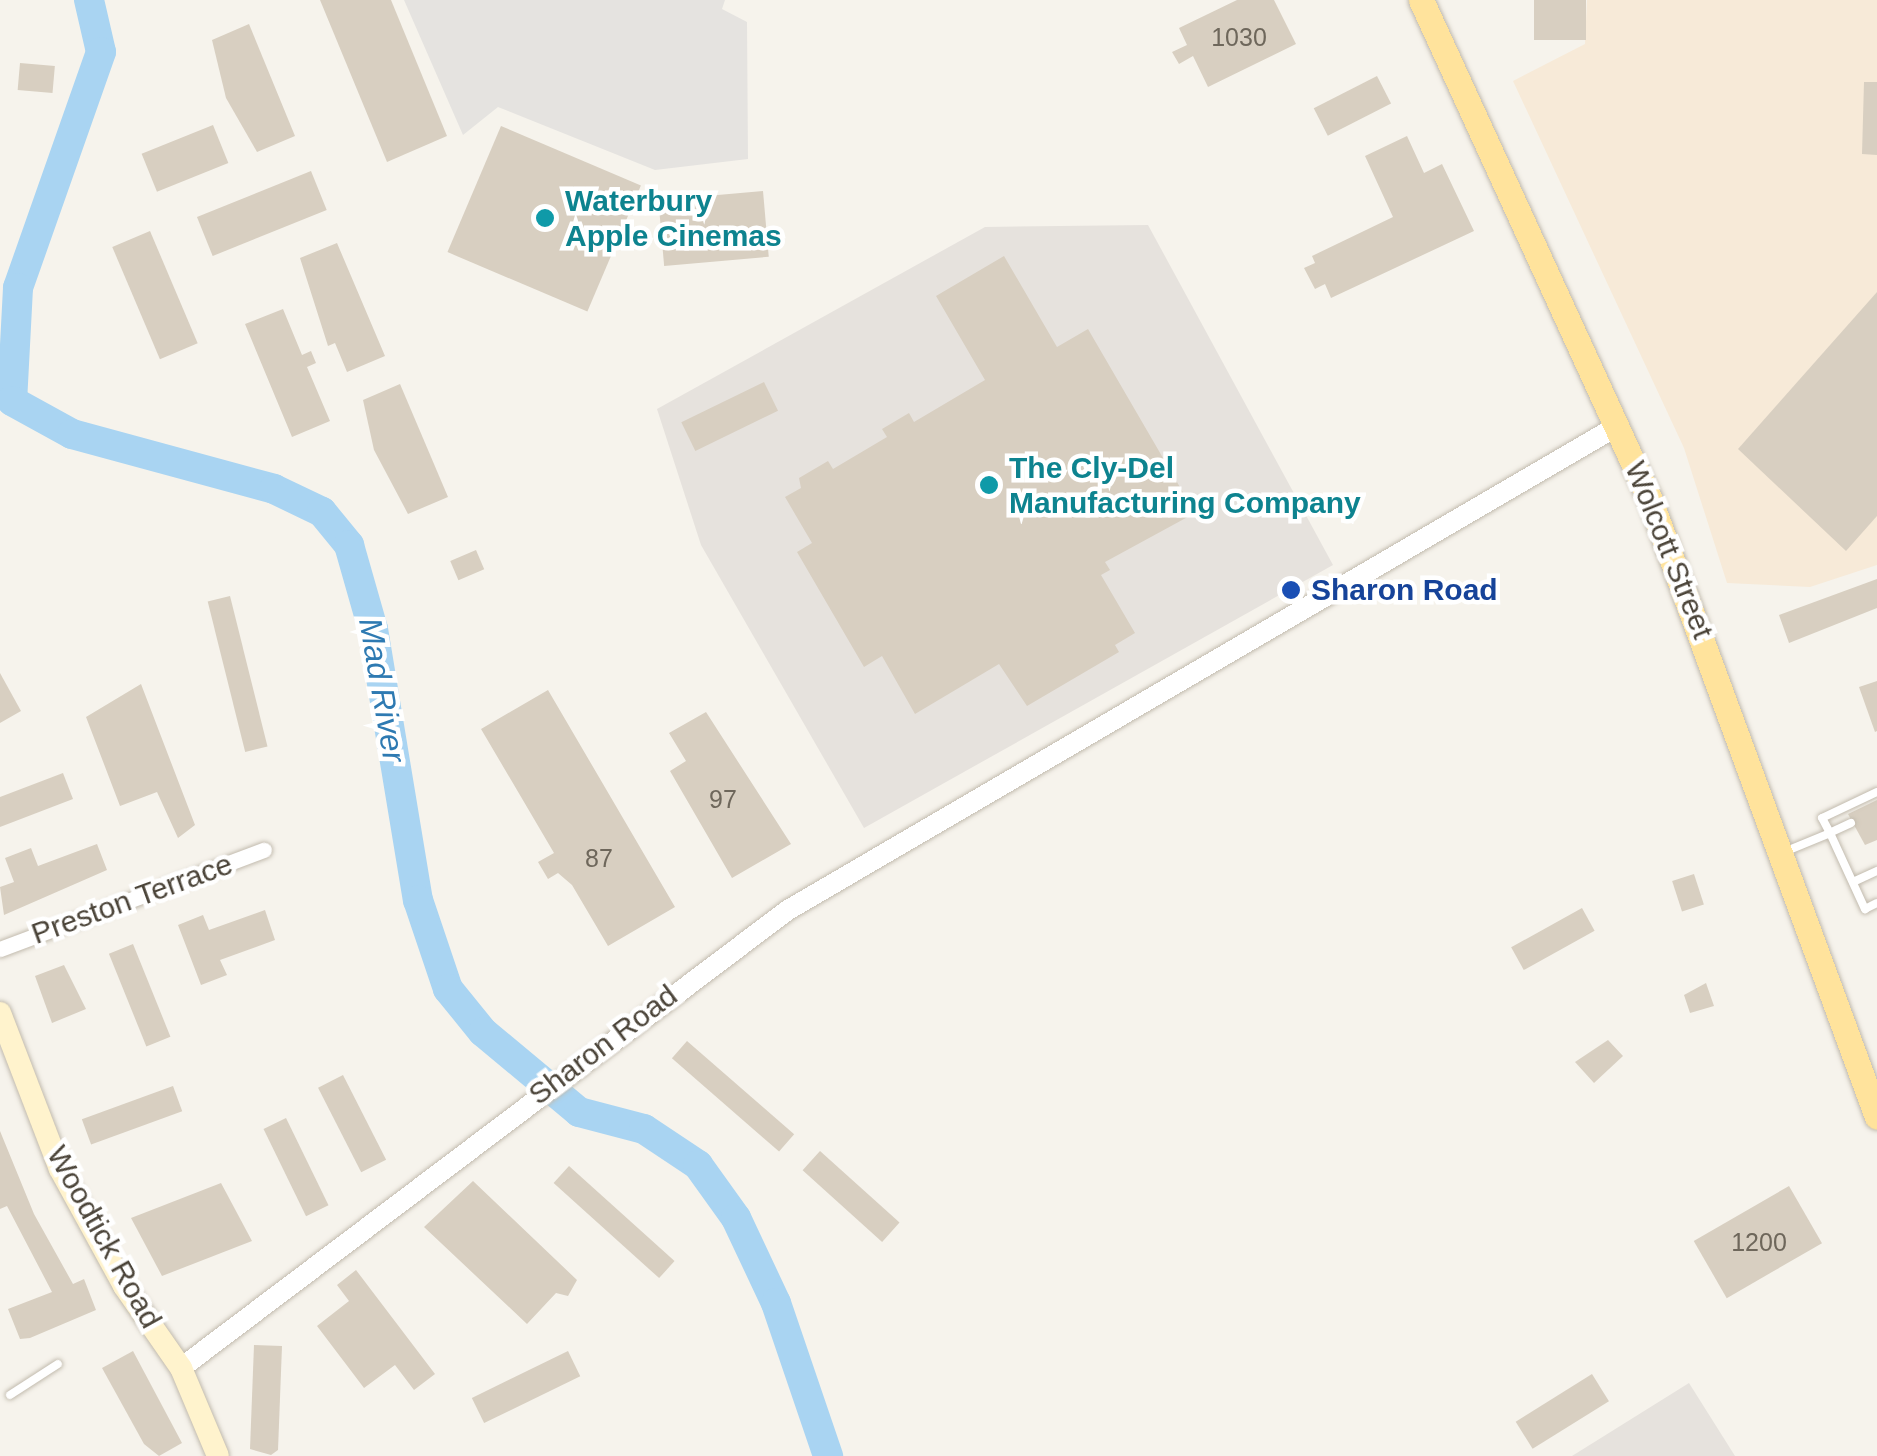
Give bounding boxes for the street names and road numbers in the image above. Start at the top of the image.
street label: Wolcott Street [1617,456,1721,644]
street label: Preston Terrace [26,846,238,952]
street label: Sharon Road [522,977,684,1113]
street label: Woodtick Road [39,1140,169,1334]

